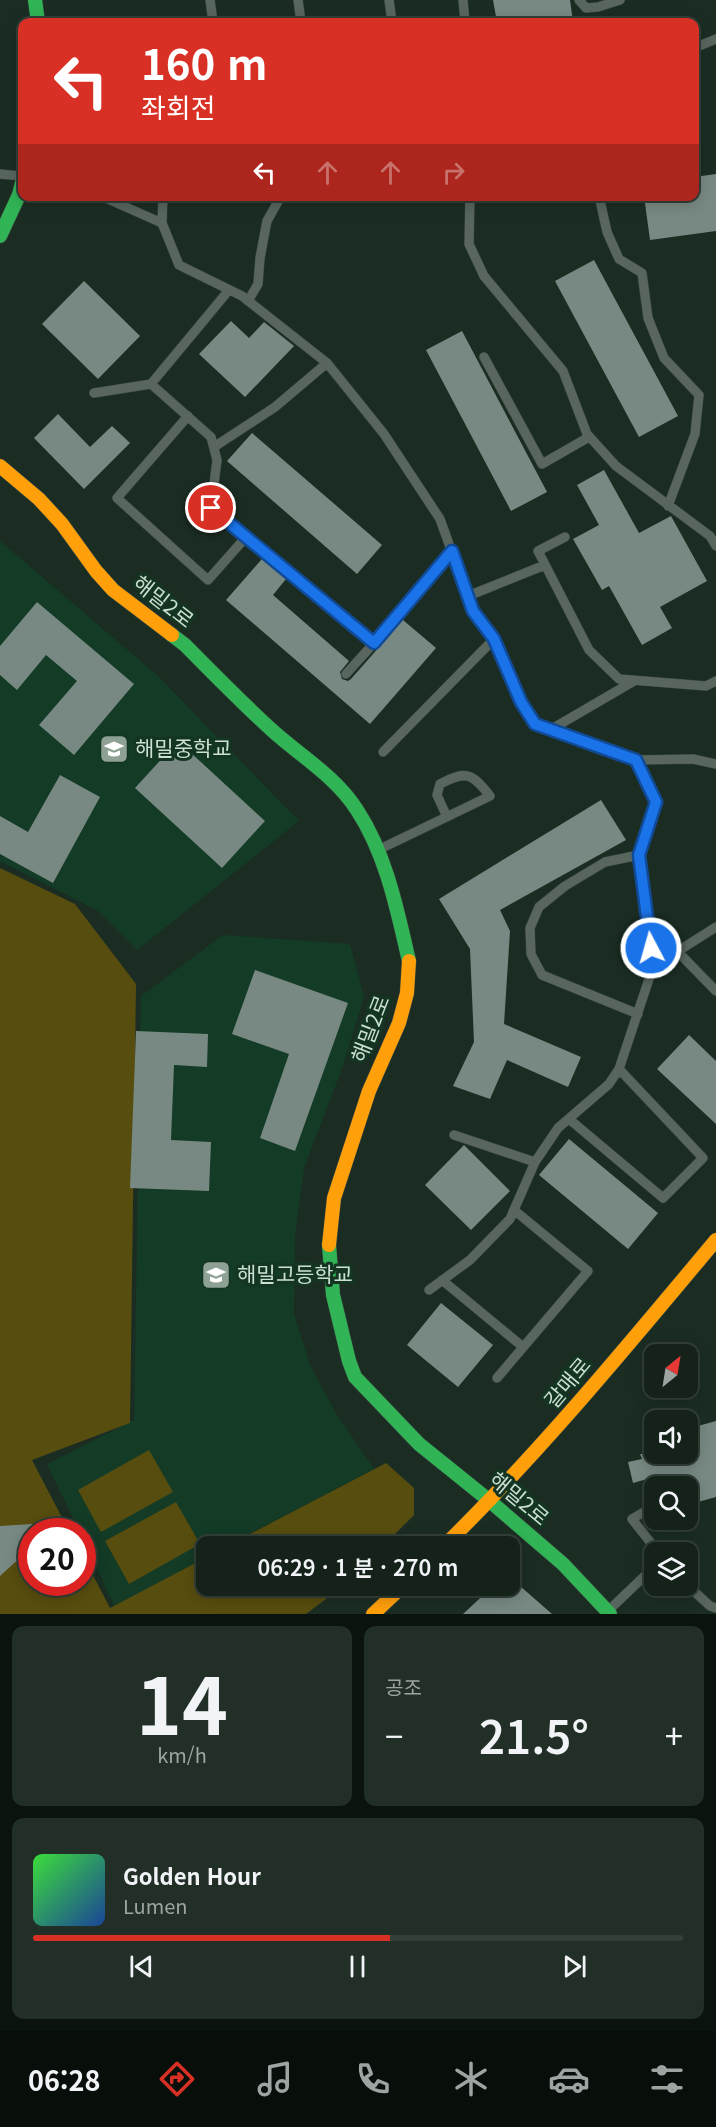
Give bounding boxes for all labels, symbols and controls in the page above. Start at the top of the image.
text: 160 m [141,31,268,92]
icon: left [42,42,120,120]
text: 좌회전 [141,87,216,126]
icon: left [248,156,281,189]
icon: ahead [311,156,344,189]
icon: ahead [374,156,407,189]
icon: right [437,156,470,189]
pin [185,482,236,533]
icon: arrive [194,491,227,524]
street label: 해밀2로 [128,567,201,634]
place label: 해밀중학교 [135,732,232,762]
school or university icon: 해밀중학교 [98,733,130,765]
position arrow [619,916,683,980]
street label: 해밀2로 [343,990,396,1066]
place label: 해밀고등학교 [237,1258,353,1288]
school or university icon: 해밀고등학교 [200,1259,232,1291]
north arrow [644,1344,698,1398]
map controls [644,1344,698,1596]
street label: 갈매로 [536,1350,597,1414]
button: sound [644,1410,698,1464]
street label: 해밀2로 [484,1464,557,1531]
button: search [644,1476,698,1530]
speed limit sign: 20 [18,1518,96,1596]
button: layers [644,1542,698,1596]
text: 06:29 · 1 분 · 270 m [258,1550,458,1582]
text: 14 [136,1645,228,1757]
text: 공조 [385,1672,422,1701]
text: 21.5° [479,1702,589,1767]
text: − [385,1711,403,1759]
text: + [665,1711,683,1759]
text: km/h [157,1740,207,1769]
text: Golden Hour [123,1859,261,1891]
text: Lumen [123,1891,188,1920]
icon: previous [125,1950,158,1983]
icon: pause [341,1950,374,1983]
icon: next [558,1950,591,1983]
icon: directions [156,2058,198,2100]
icon: music [254,2058,296,2100]
icon: phone [352,2058,394,2100]
icon: climate [450,2058,492,2100]
icon: car [548,2058,590,2100]
icon: filters [646,2058,688,2100]
text: 06:28 [28,2060,100,2099]

